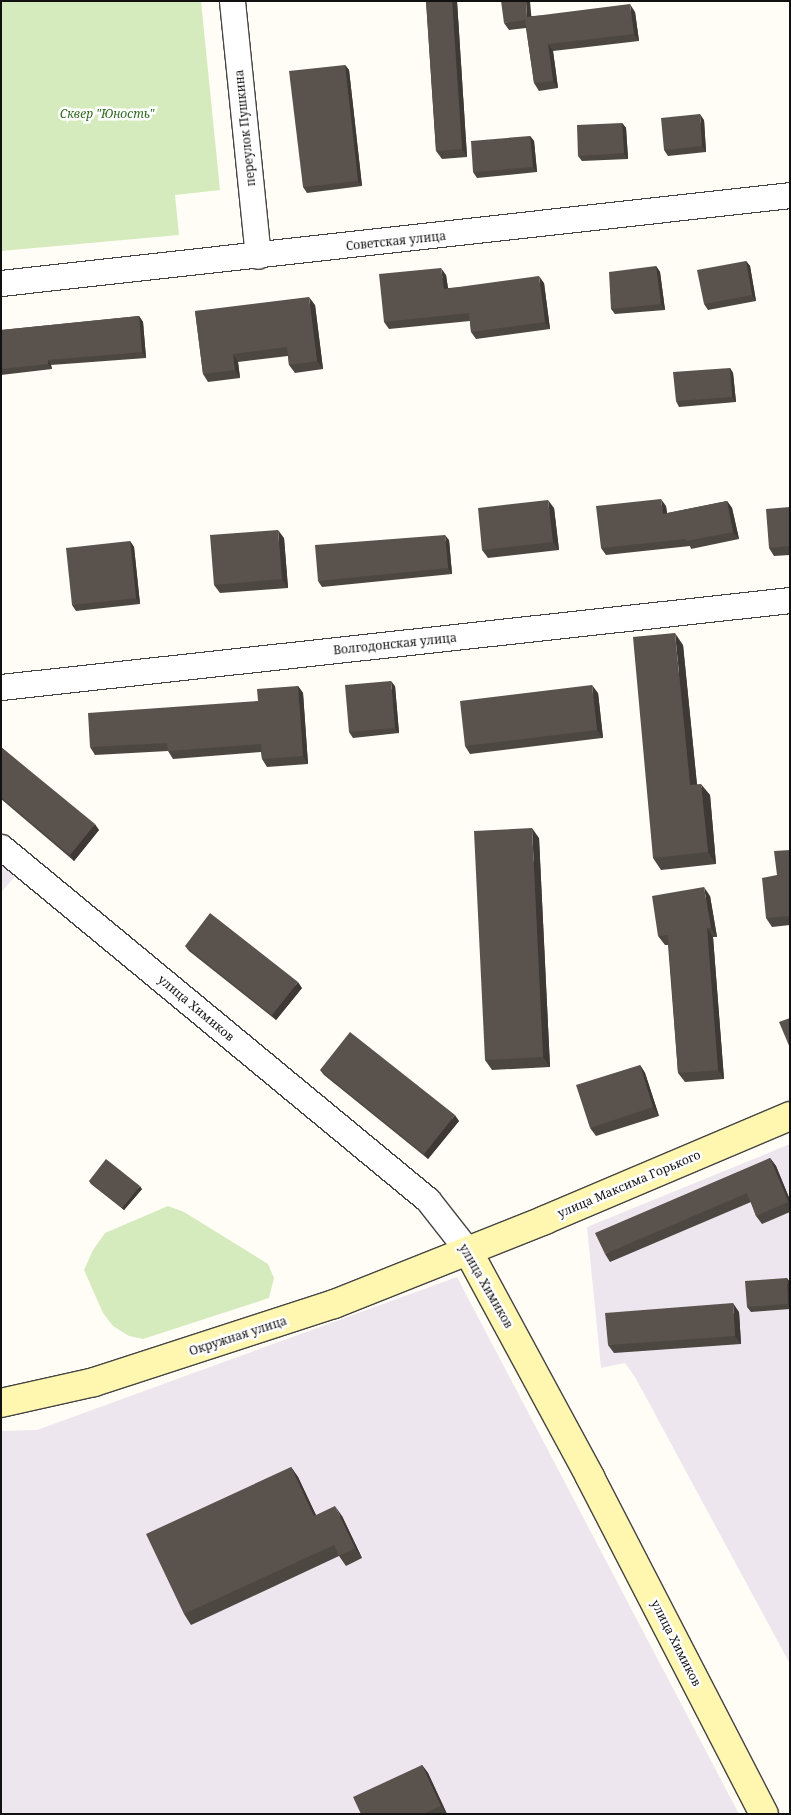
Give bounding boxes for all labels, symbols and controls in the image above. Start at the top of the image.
street label: переулок Пушкина [232,69,258,187]
park label: Сквер "Юность" [60,107,154,121]
street label: Советская улица [345,229,447,253]
street label: Волгодонская улица [333,630,457,658]
street label: улица Химиков [155,972,237,1044]
street label: улица Максима Горького [555,1147,703,1221]
street label: улица Химиков [456,1241,516,1331]
street label: Окружная улица [187,1313,289,1359]
street label: улица Химиков [648,1597,704,1689]

